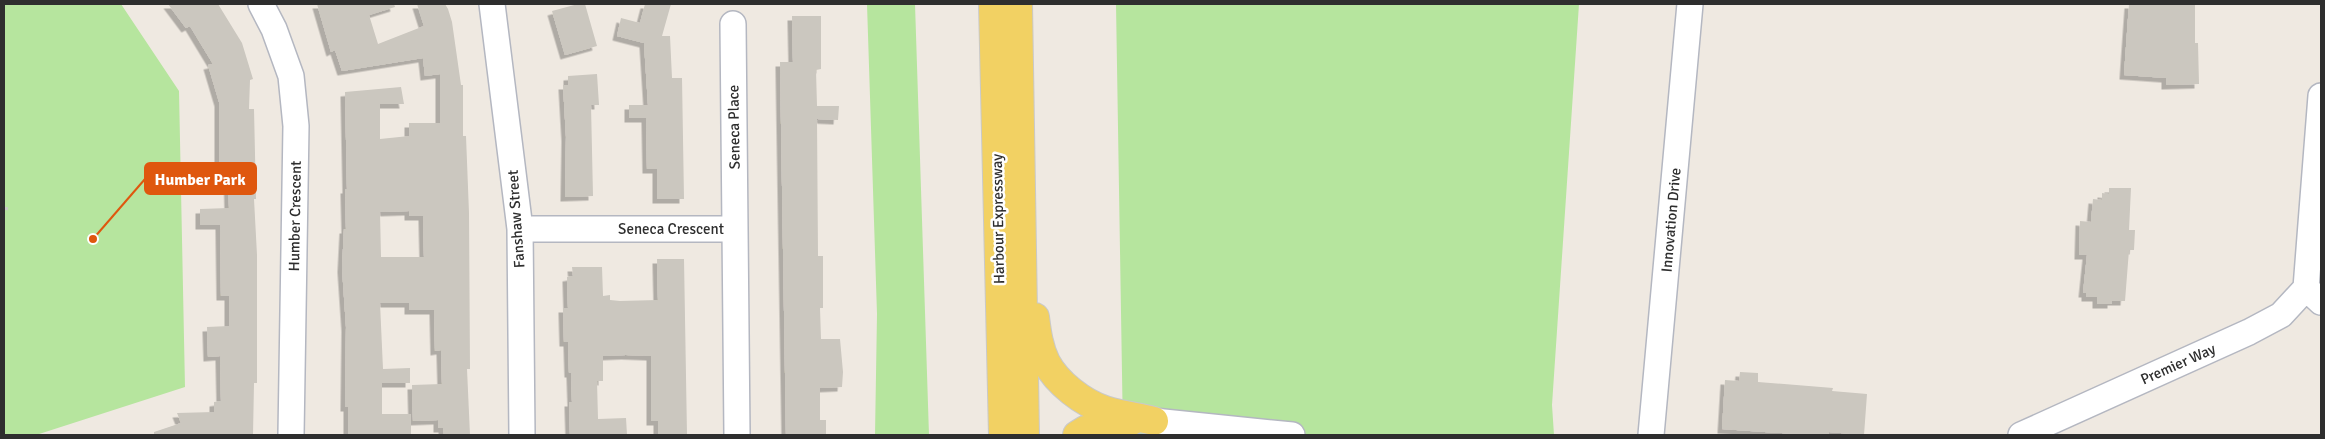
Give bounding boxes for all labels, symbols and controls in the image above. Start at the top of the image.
street label: Seneca Place [724,85,744,169]
street label: Harbour Expressway [988,154,1008,284]
street label: Humber Crescent [285,160,305,272]
callout: Humber Park [145,163,256,194]
street label: Innovation Drive [1657,167,1685,273]
street label: Fanshaw Street [504,169,528,269]
text: Humber Park [154,170,246,190]
street label: Seneca Crescent [618,220,724,238]
street label: Premier Way [2138,340,2218,388]

